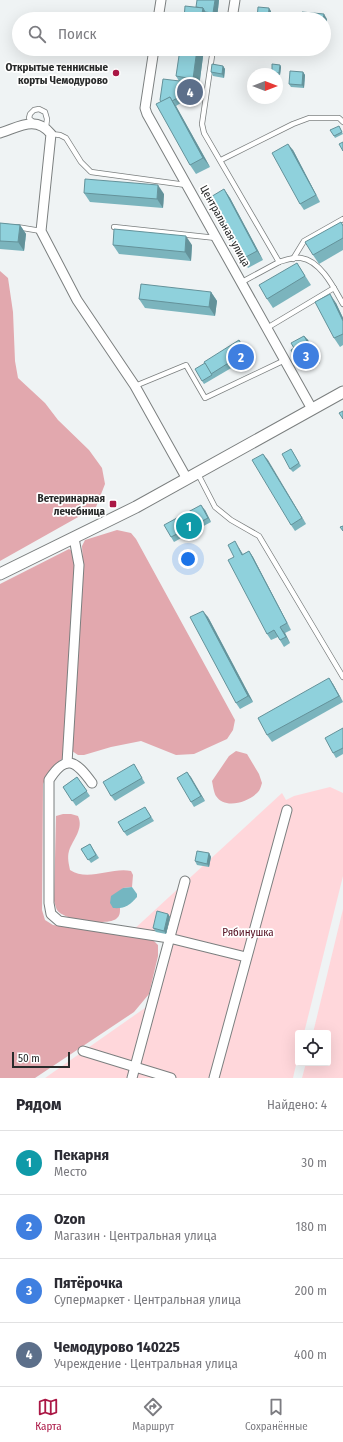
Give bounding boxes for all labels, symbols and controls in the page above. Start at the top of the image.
search box [12,12,331,56]
icon: search [26,23,48,45]
text: Поиск [58,25,96,43]
place label: Открытые теннисные корты Чемодурово [5,61,108,87]
marker: Открытые теннисные корты Чемодурово [111,68,121,78]
north arrow [247,68,283,104]
pin: 4 [177,77,203,107]
street label: Центральная улица [197,183,253,269]
pin: 3 [293,341,319,371]
pin: 2 [228,342,254,372]
place label: Ветеринарная лечебница [37,492,106,518]
marker: Ветеринарная лечебница [108,499,118,509]
pin: 1 [176,511,202,541]
your location [178,549,198,569]
park label: Рябинушка [222,926,274,939]
map controls [295,1030,331,1066]
button: locate [295,1030,331,1066]
scale bar [12,1050,70,1069]
text: 50 m [18,1052,40,1065]
text: Рядом [16,1094,61,1115]
text: Найдено: 4 [267,1097,327,1112]
text: Пекарня [54,1146,109,1164]
text: 1 [26,1155,32,1170]
text: 30 m [301,1155,327,1170]
text: Место [54,1164,87,1179]
text: Ozon [54,1210,85,1228]
text: 2 [26,1219,32,1234]
text: 180 m [296,1219,327,1234]
text: Магазин · Центральная улица [54,1228,217,1243]
text: Пятёрочка [54,1274,123,1292]
text: 3 [26,1283,32,1298]
text: 200 m [295,1283,327,1298]
text: Супермаркет · Центральная улица [54,1292,241,1307]
text: Чемодурово 140225 [54,1338,180,1356]
text: 4 [26,1347,32,1362]
text: 400 m [294,1347,327,1362]
text: Учреждение · Центральная улица [54,1356,238,1371]
tab: Карта [35,1396,62,1433]
tab: Маршрут [132,1396,174,1433]
tab: Сохранённые [245,1396,308,1433]

